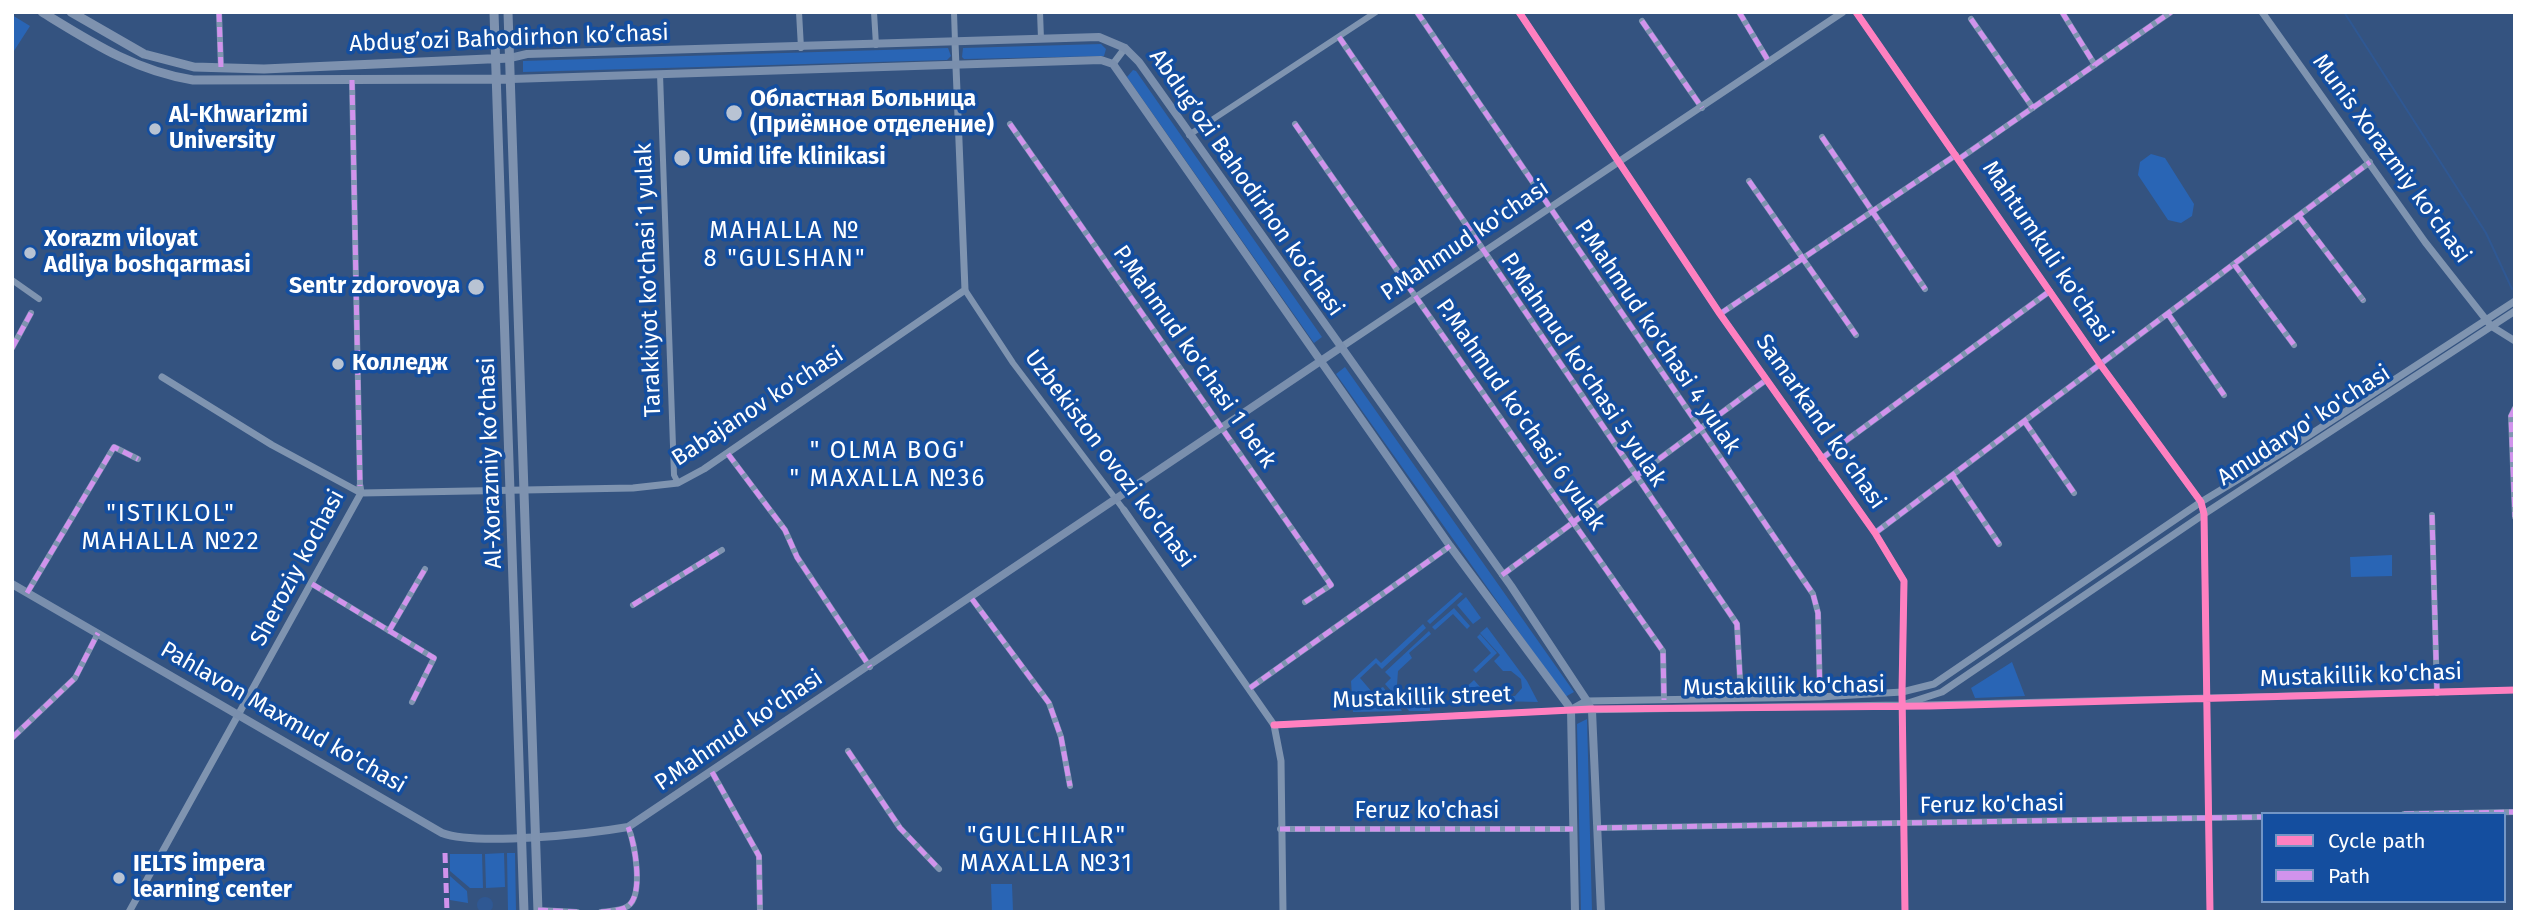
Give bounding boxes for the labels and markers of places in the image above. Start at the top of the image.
place label: Областная Больница (Приёмное отделение) [750,86,994,140]
place label: Al-Khwarizmi University [169,102,308,156]
marker: Областная Больница (Приёмное отделение) [724,103,744,123]
marker: Al-Khwarizmi University [147,121,163,137]
place label: Umid life klinikasi [698,144,886,172]
marker: Umid life klinikasi [672,148,692,168]
place label: Xorazm viloyat Adliya boshqarmasi [44,226,251,280]
marker: Xorazm viloyat Adliya boshqarmasi [22,245,38,261]
place label: Sentr zdorovoya [289,273,460,301]
marker: Sentr zdorovoya [466,277,486,297]
place label: Колледж [352,350,448,378]
marker: Колледж [330,356,346,372]
place label: IELTS impera learning center [133,851,292,905]
marker: IELTS impera learning center [111,870,127,886]

